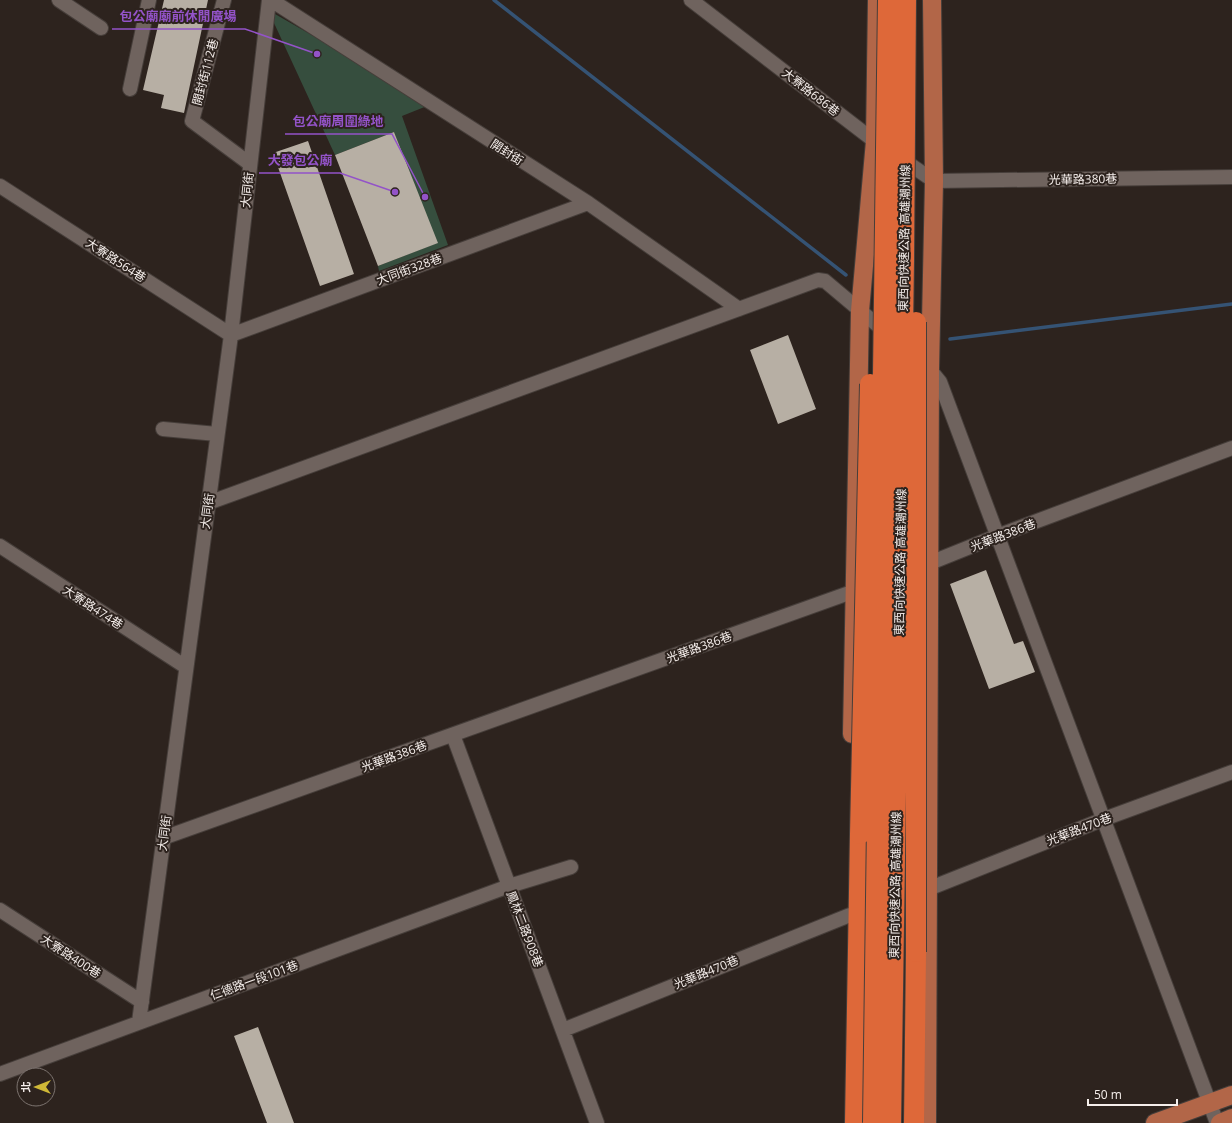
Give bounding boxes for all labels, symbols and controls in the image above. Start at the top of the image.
callout: 包公廟廟前休閒廣場 [112,4,245,29]
text: 包公廟廟前休閒廣場 [119,7,237,25]
street label: 開封街112巷 [188,37,222,107]
street label: 大寮路686巷 [779,64,843,120]
callout: 包公廟周圍綠地 [285,109,392,134]
text: 包公廟周圍綠地 [292,112,384,130]
street label: 開封街 [487,135,527,169]
callout: 大發包公廟 [259,148,340,173]
text: 大發包公廟 [267,151,333,169]
street label: 東西向快速公路 高雄潮州線 [894,164,914,312]
street label: 光華路380巷 [1049,170,1117,188]
street label: 大同街 [237,171,257,209]
street label: 大寮路564巷 [83,234,149,286]
street label: 大同街328巷 [374,249,444,289]
street label: 東西向快速公路 高雄潮州線 [890,488,910,636]
street label: 大同街 [196,492,218,530]
street label: 光華路386巷 [968,515,1038,555]
street label: 大寮路474巷 [60,581,126,633]
street label: 光華路386巷 [664,627,734,667]
street label: 光華路386巷 [359,736,429,776]
street label: 光華路470巷 [1044,809,1114,849]
street label: 東西向快速公路 高雄潮州線 [885,811,905,959]
street label: 大同街 [153,814,175,852]
street label: 鳳林二路908巷 [503,888,547,970]
street label: 大寮路400巷 [38,930,104,982]
street label: 光華路470巷 [671,951,741,993]
street label: 仁德路一段101巷 [208,956,300,1004]
north arrow [16,1067,56,1107]
scale bar [1088,1081,1177,1107]
text: 北 [18,1082,33,1093]
text: 50 m [1094,1086,1122,1103]

